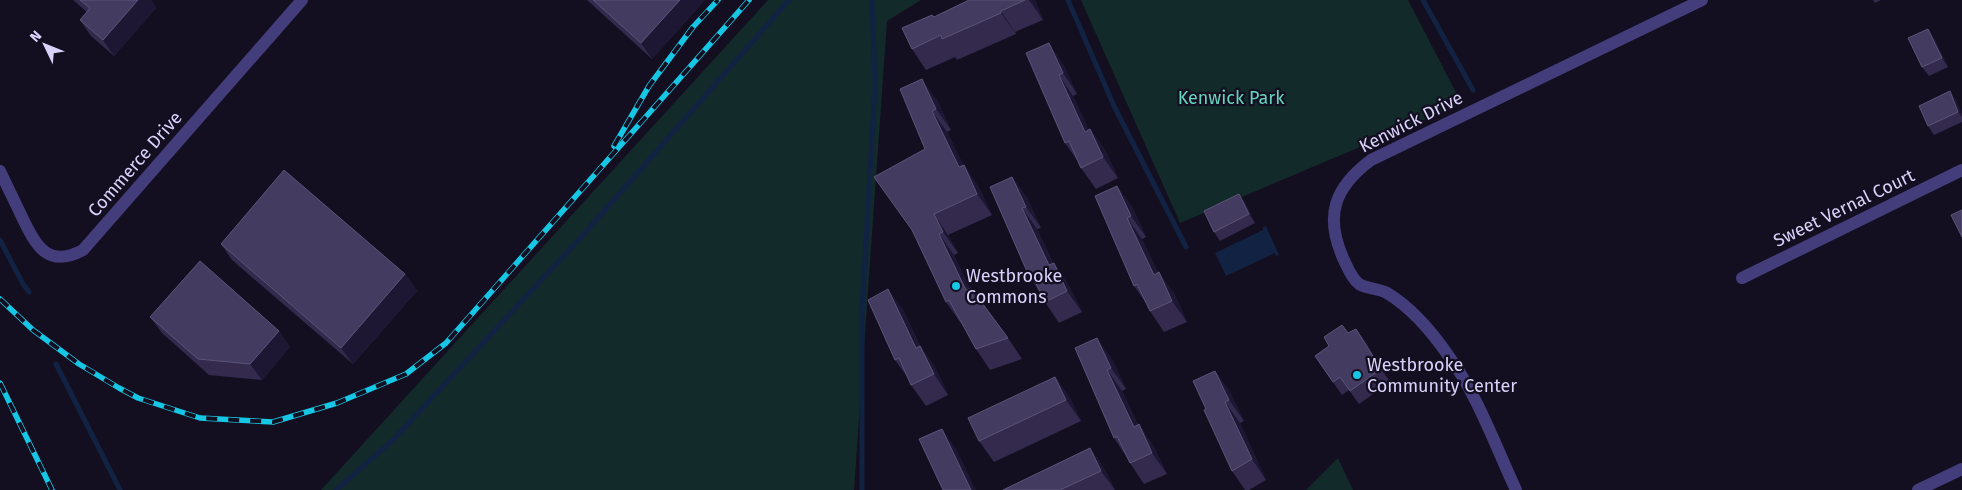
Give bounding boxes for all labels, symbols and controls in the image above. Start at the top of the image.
north arrow [20,20,70,70]
text: N [26,27,45,46]
street label: Kenwick Drive [1355,86,1467,158]
park label: Kenwick Park [1178,87,1285,109]
street label: Commerce Drive [83,107,187,221]
street label: Sweet Vernal Court [1770,164,1919,252]
place label: Westbrooke Commons [966,265,1062,308]
marker: Westbrooke Commons [950,280,962,292]
place label: Westbrooke Community Center [1367,354,1517,397]
marker: Westbrooke Community Center [1351,369,1363,381]

